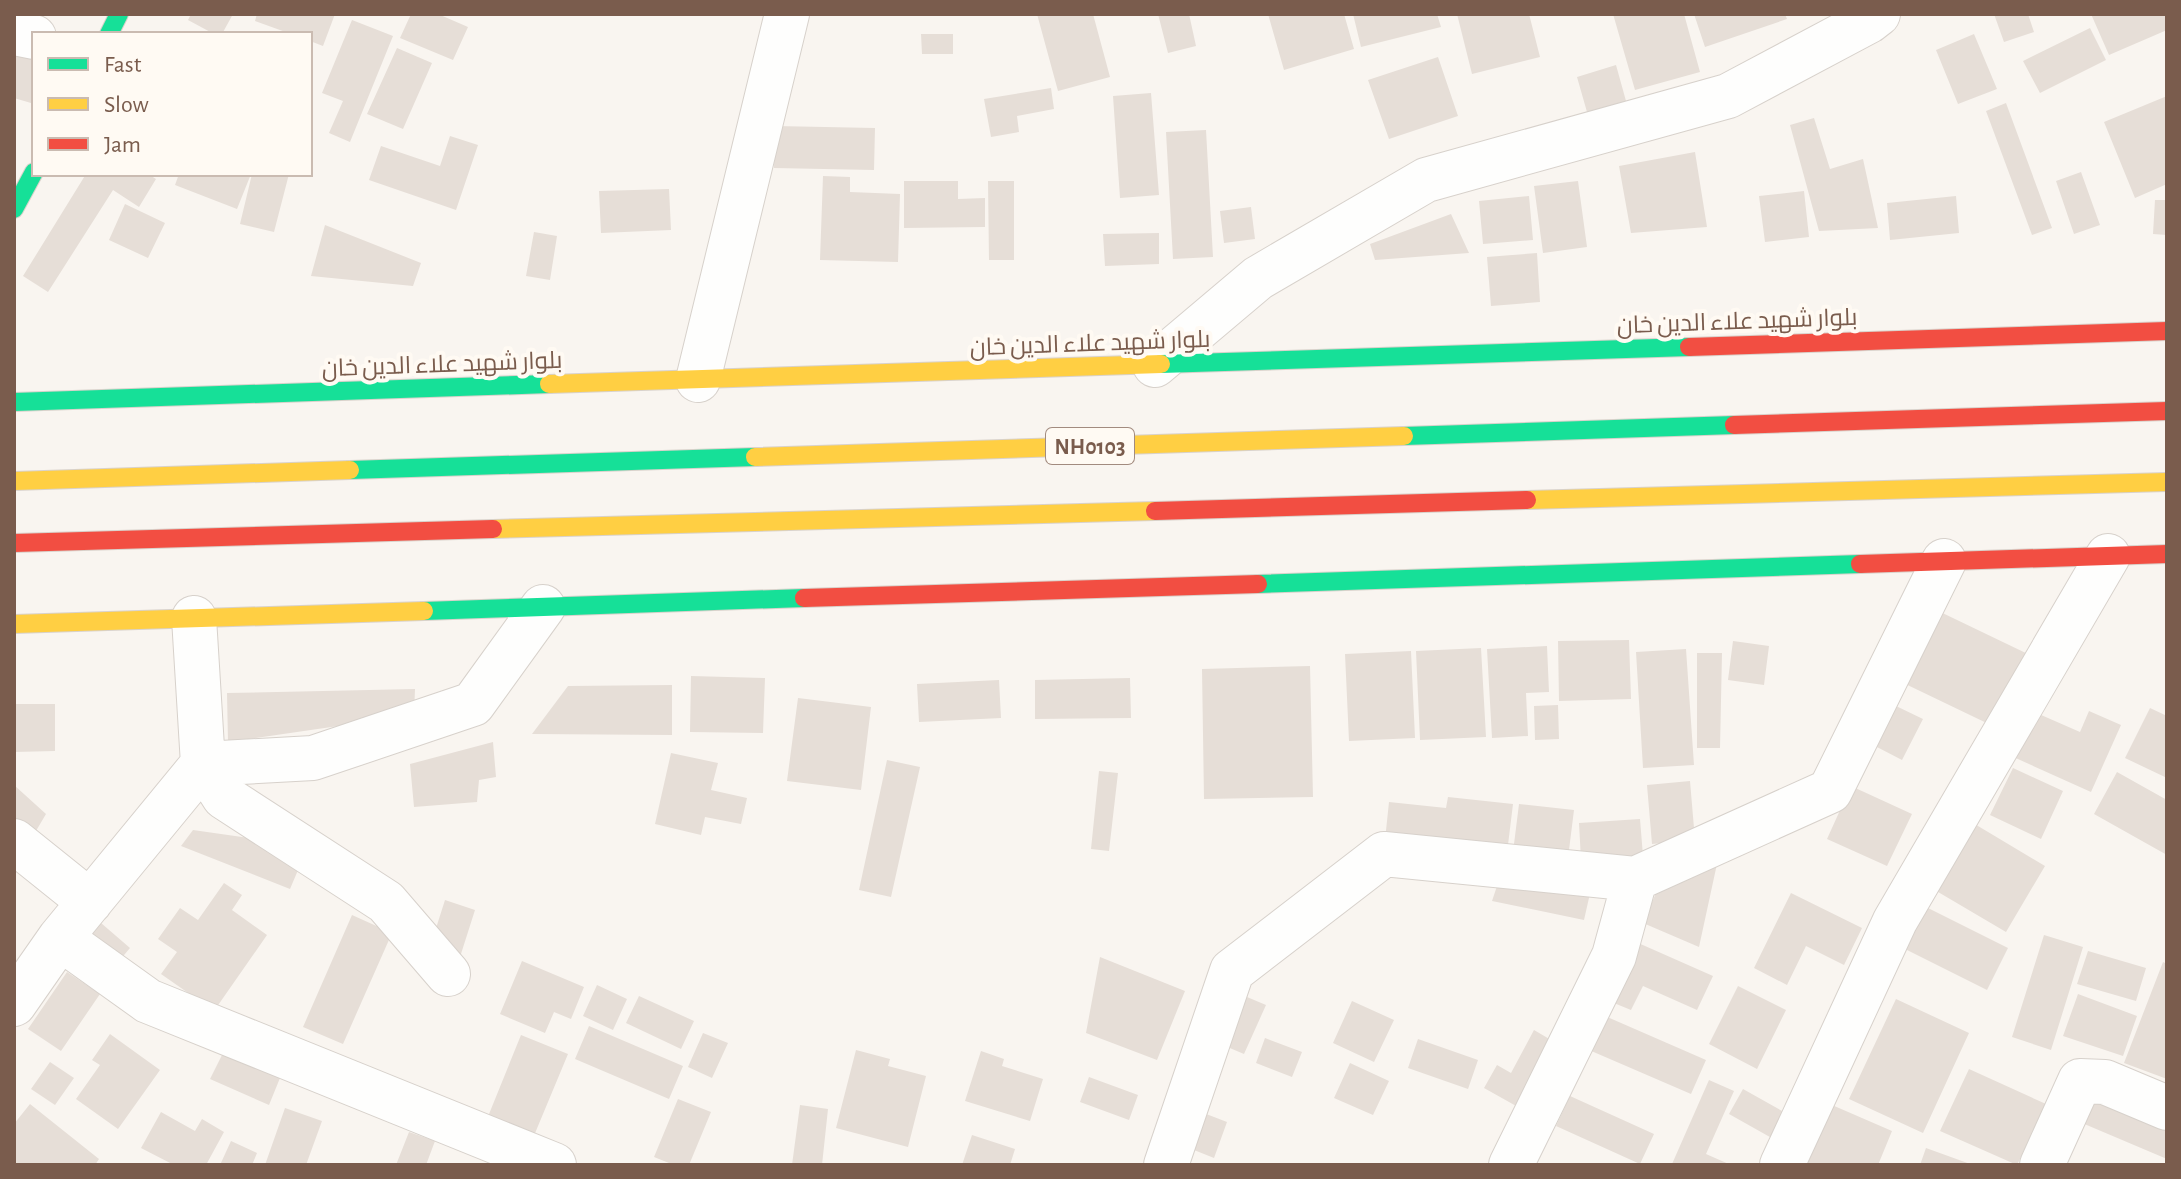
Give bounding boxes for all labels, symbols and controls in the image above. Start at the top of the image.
legend [32,32,312,176]
text: Fast [104,53,142,77]
text: Slow [104,93,149,117]
text: Jam [104,133,141,157]
street label: بلوار شهید علاء الدین خان [1616,305,1858,339]
street label: بلوار شهید علاء الدین خان [969,327,1211,361]
street label: بلوار شهید علاء الدین خان [321,348,563,382]
road number: NH0103 [1046,428,1134,464]

